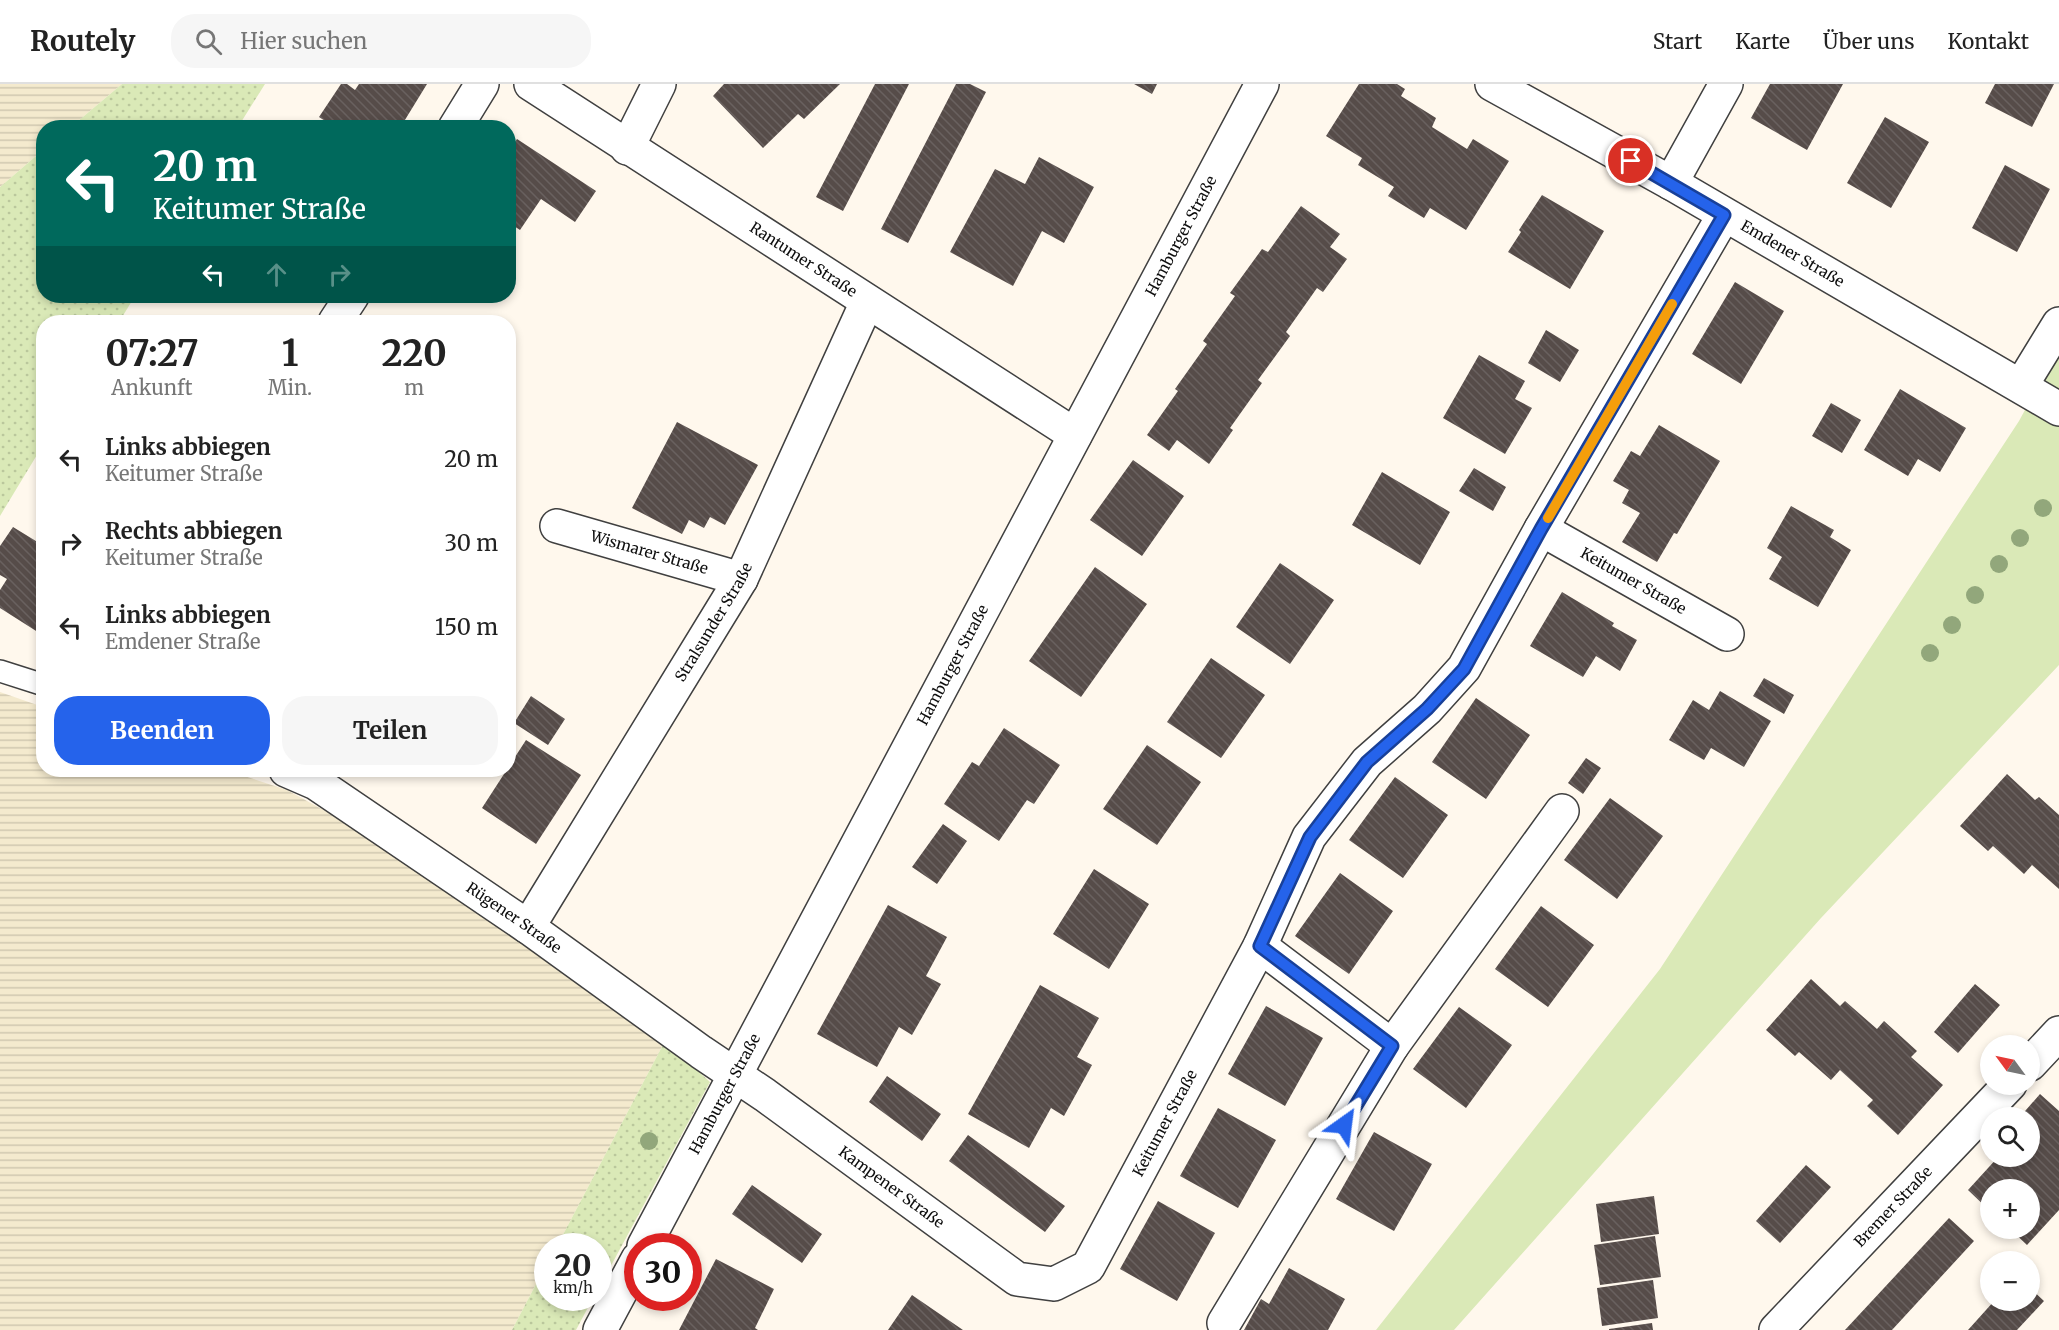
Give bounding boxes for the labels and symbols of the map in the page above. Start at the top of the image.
pin [1605,135,1656,186]
street label: Hamburger Straße [1141,172,1221,299]
street label: Emdener Straße [1737,216,1848,291]
street label: Rantumer Straße [746,218,861,301]
street label: Wismarer Straße [587,526,711,578]
street label: Keitumer Straße [1577,543,1690,618]
street label: Stralsunder Straße [671,560,756,685]
street label: Hamburger Straße [913,601,992,728]
street label: Rügener Straße [463,878,565,957]
street label: Hamburger Straße [685,1030,764,1157]
north arrow [1980,1035,2040,1095]
street label: Keitumer Straße [1128,1066,1201,1180]
position arrow [1312,1093,1376,1157]
street label: Kampener Straße [835,1142,948,1232]
street label: Bremer Straße [1850,1162,1936,1251]
speed limit sign: 30 [624,1233,702,1311]

